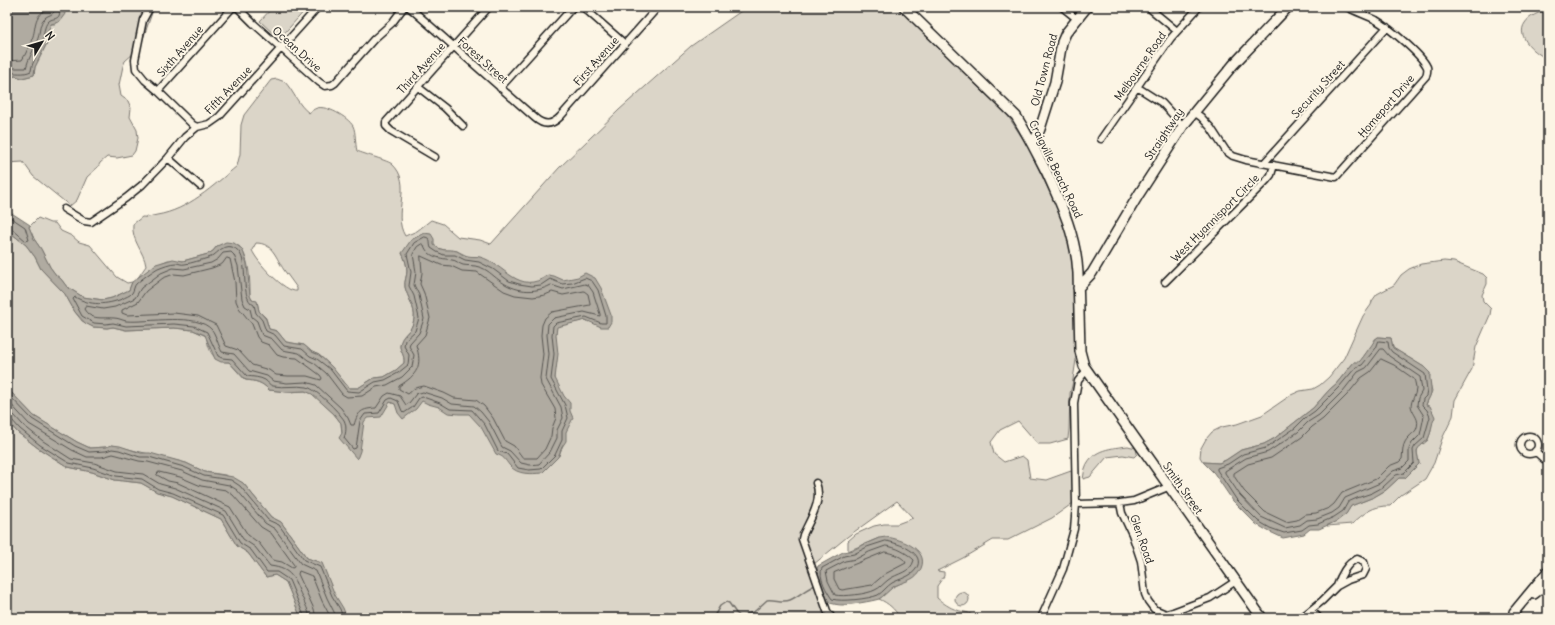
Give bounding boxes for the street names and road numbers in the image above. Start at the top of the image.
street label: Sixth Avenue [154,22,206,80]
street label: Ocean Drive [270,23,324,75]
street label: Melbourne Road [1111,28,1169,103]
street label: Old Town Road [1028,32,1061,108]
street label: First Avenue [570,33,622,88]
street label: Forest Street [455,34,511,86]
street label: Third Avenue [394,39,448,97]
street label: Security Street [1288,57,1348,121]
street label: Fifth Avenue [201,63,255,117]
street label: Homeport Drive [1355,72,1417,140]
street label: Straightway [1141,105,1187,163]
street label: Craigville Beach Road [1026,118,1086,221]
street label: West Hyannisport Circle [1168,171,1262,265]
street label: Smith Street [1160,459,1206,517]
street label: Glen Road [1127,513,1157,566]

